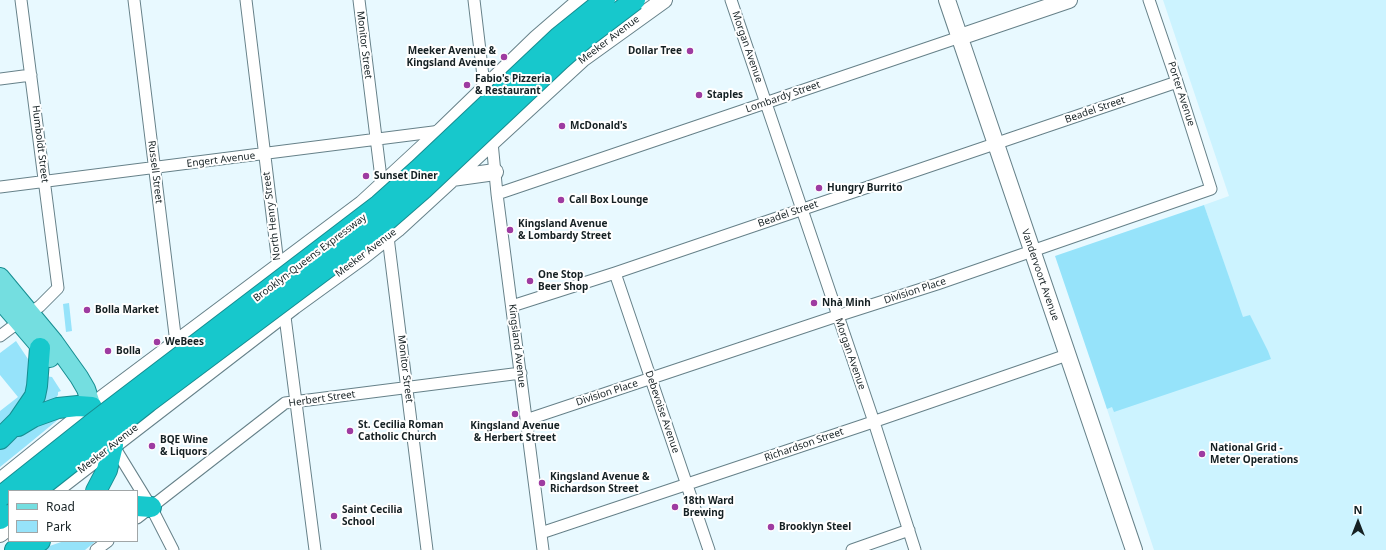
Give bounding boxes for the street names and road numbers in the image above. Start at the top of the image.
street label: Monitor Street [354,10,374,80]
street label: Morgan Avenue [729,10,765,84]
street label: Meeker Avenue [576,13,642,67]
street label: Porter Avenue [1165,60,1197,128]
street label: Lombardy Street [744,79,822,115]
street label: Beadel Street [1063,94,1127,126]
street label: Humboldt Street [29,105,51,183]
street label: Russell Street [145,140,165,204]
street label: Engert Avenue [186,150,256,170]
street label: North Henry Street [261,171,283,261]
street label: Beadel Street [756,198,820,230]
street label: Brooklyn-Queens Expressway [251,212,369,304]
street label: Meeker Avenue [333,226,399,280]
street label: Vandervoort Avenue [1019,228,1061,322]
street label: Division Place [883,275,947,307]
street label: Kingsland Avenue [506,304,528,388]
street label: Morgan Avenue [832,317,868,391]
street label: Monitor Street [395,334,415,404]
street label: Debevoise Avenue [642,369,682,455]
street label: Division Place [575,377,639,409]
street label: Herbert Street [288,388,356,410]
street label: Meeker Avenue [75,422,141,476]
street label: Richardson Street [763,426,845,464]

